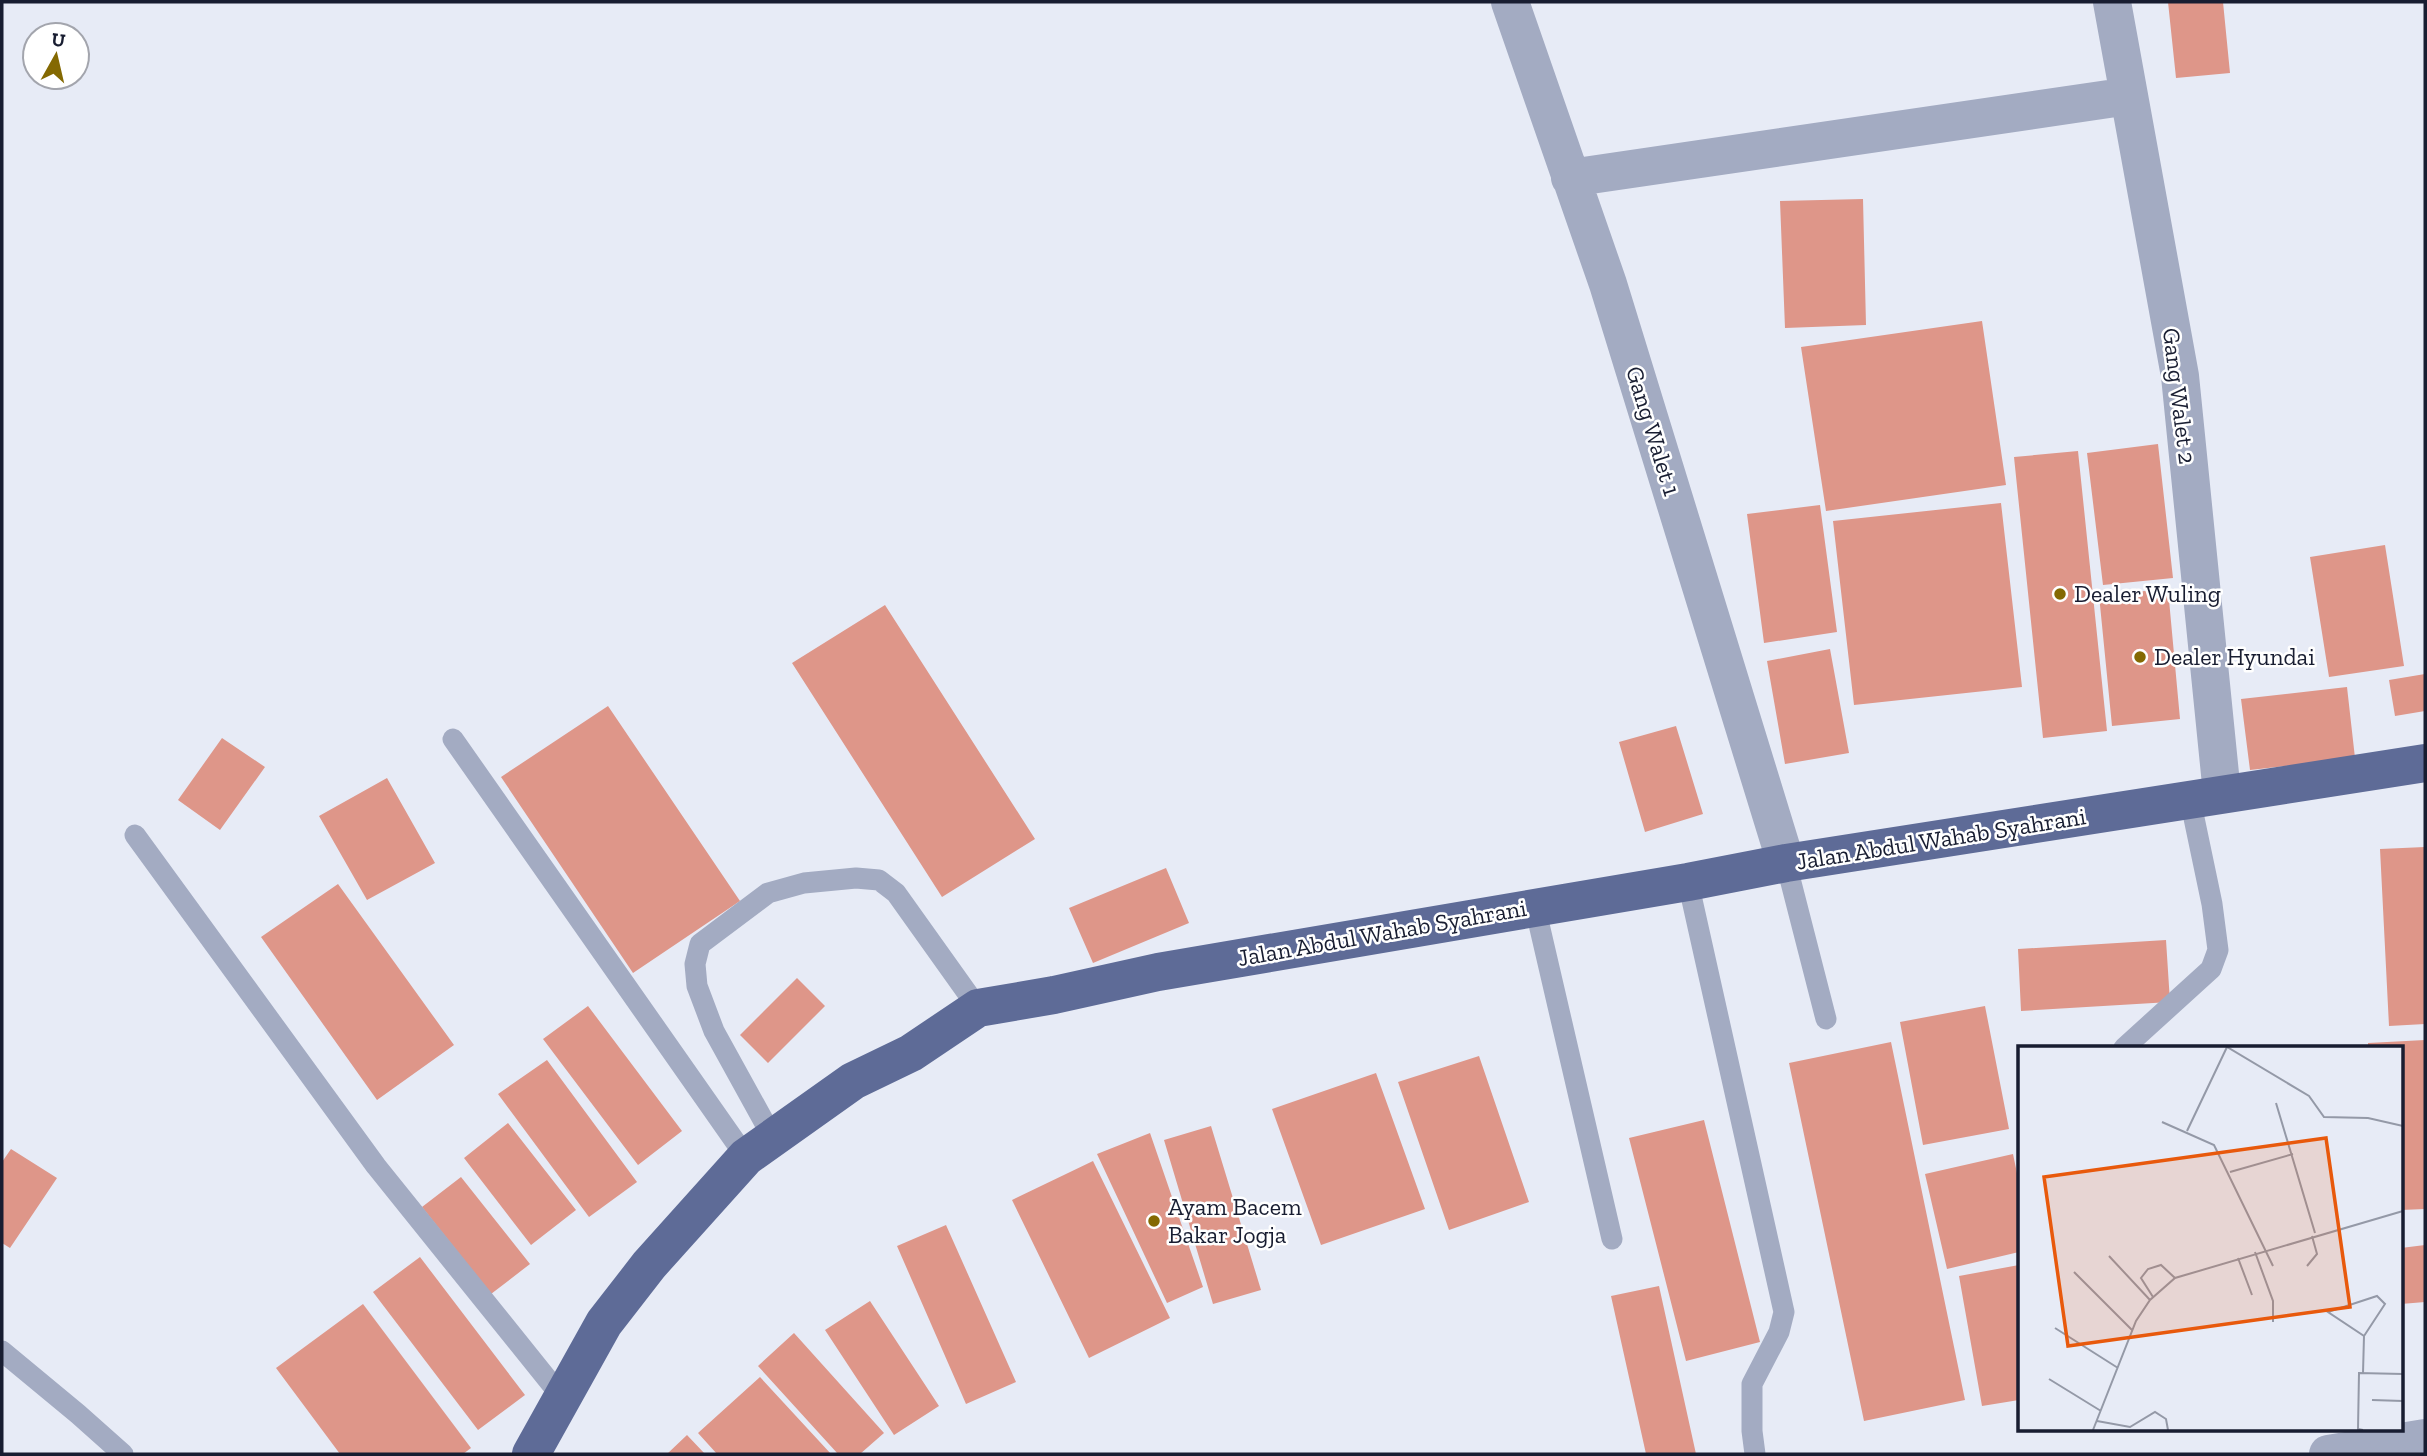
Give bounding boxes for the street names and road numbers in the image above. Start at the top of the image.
street label: Gang Walet 2 [2157,326,2202,466]
street label: Gang Walet 1 [1620,363,1687,499]
street label: Jalan Abdul Wahab Syahrani [1794,801,2088,876]
street label: Jalan Abdul Wahab Syahrani [1235,893,1529,972]

